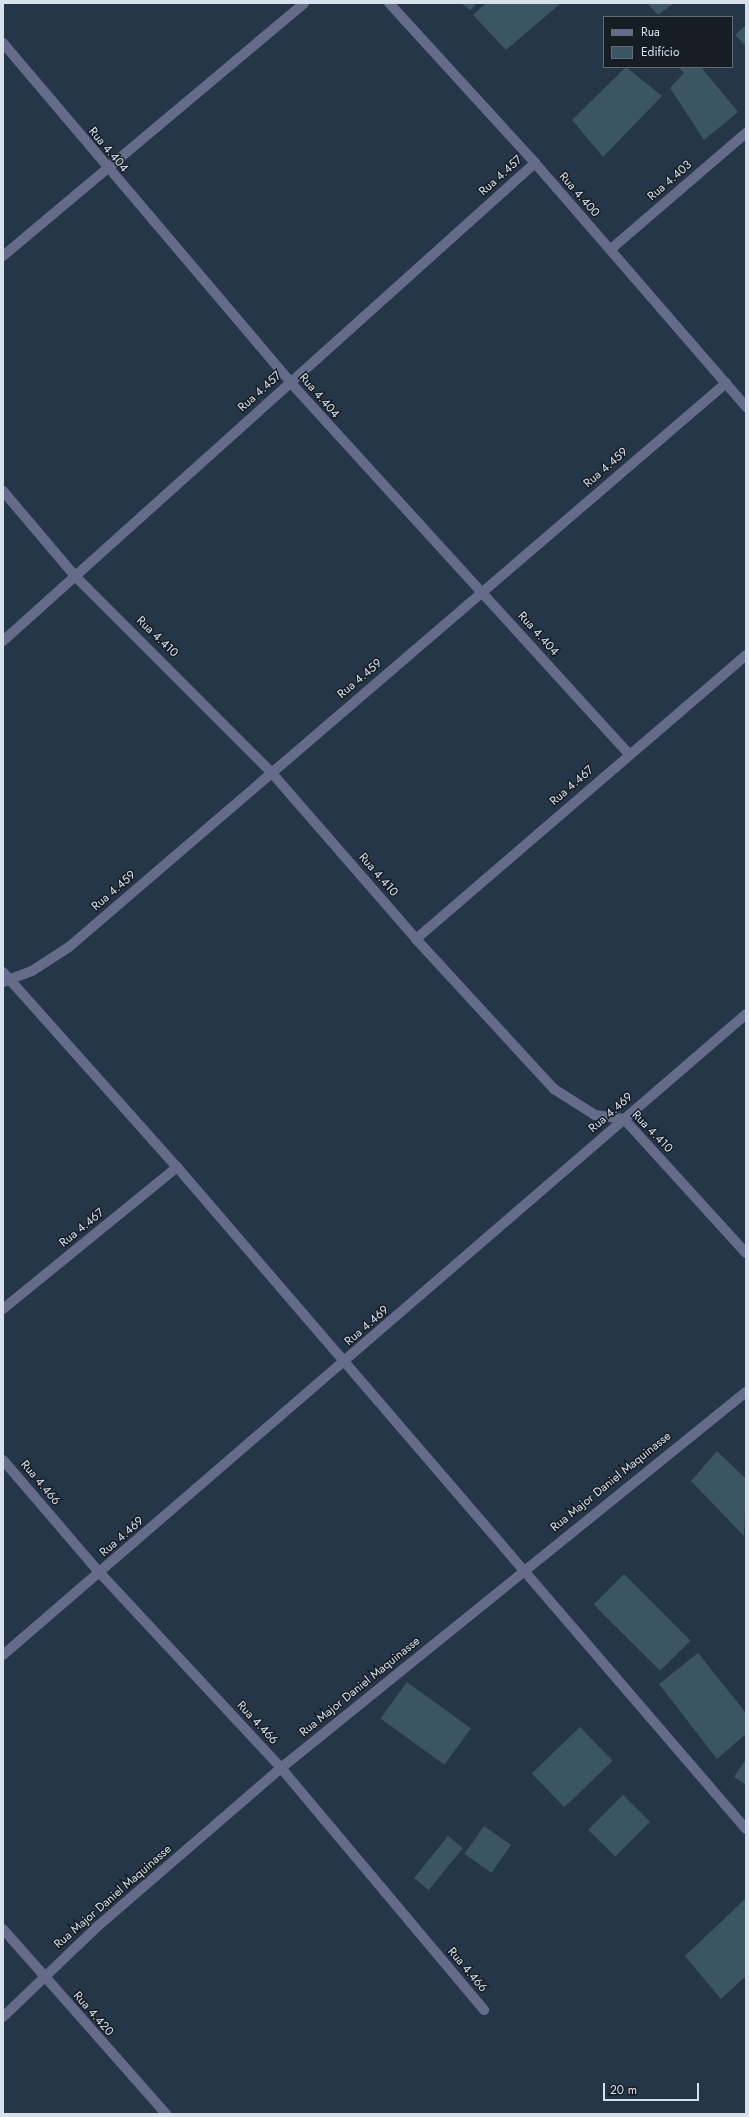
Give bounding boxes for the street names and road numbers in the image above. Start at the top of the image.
street label: Rua 4.404 [85,125,131,175]
street label: Rua 4.457 [476,153,526,199]
street label: Rua 4.403 [645,158,695,204]
street label: Rua 4.400 [556,170,602,220]
street label: Rua 4.457 [235,369,285,415]
street label: Rua 4.404 [296,371,342,421]
street label: Rua 4.459 [581,445,631,491]
street label: Rua 4.404 [515,609,561,659]
street label: Rua 4.410 [133,614,181,660]
street label: Rua 4.459 [335,656,385,702]
street label: Rua 4.467 [547,763,597,809]
street label: Rua 4.410 [355,850,401,900]
street label: Rua 4.459 [89,868,139,914]
street label: Rua 4.469 [586,1090,636,1136]
street label: Rua 4.410 [629,1108,675,1156]
street label: Rua 4.467 [57,1206,107,1250]
street label: Rua 4.469 [342,1303,392,1349]
street label: Rua Major Daniel Maquinasse [548,1429,674,1535]
street label: Rua 4.466 [17,1458,63,1508]
street label: Rua 4.469 [97,1514,147,1560]
street label: Rua Major Daniel Maquinasse [297,1634,423,1740]
street label: Rua 4.466 [233,1698,281,1748]
street label: Rua Major Daniel Maquinasse [51,1842,175,1952]
street label: Rua 4.466 [444,1945,490,1995]
street label: Rua 4.420 [70,1989,116,2039]

